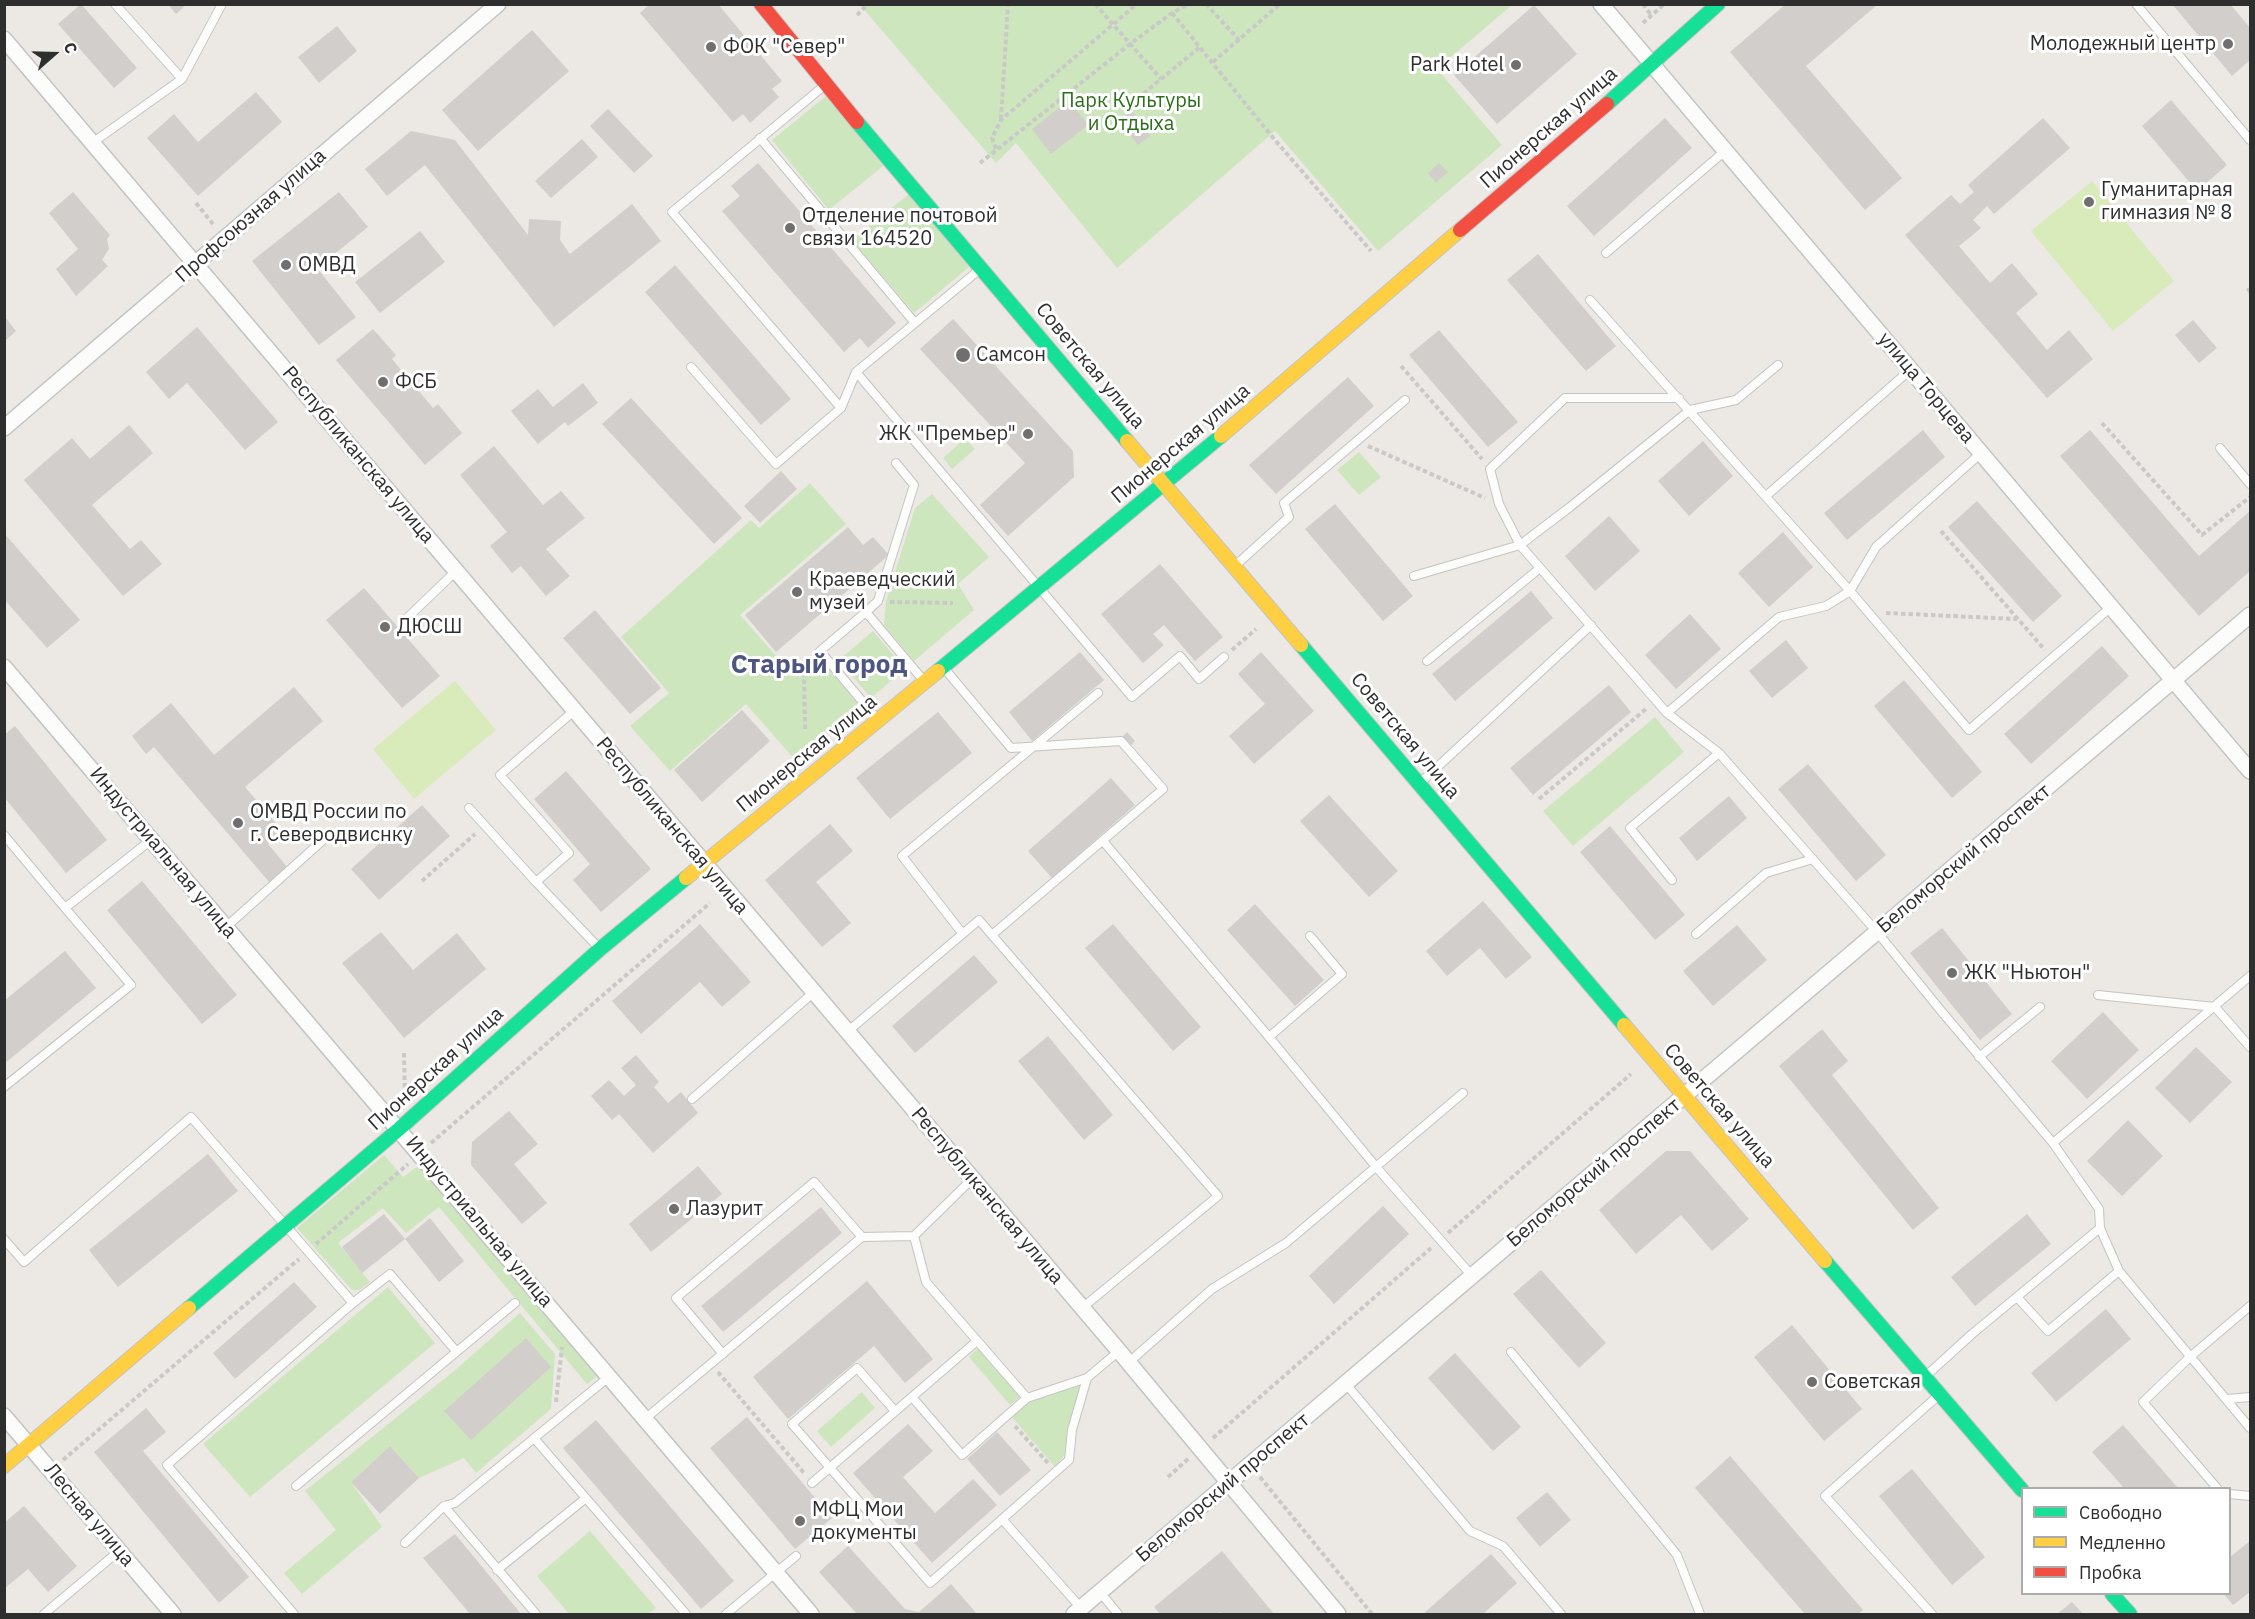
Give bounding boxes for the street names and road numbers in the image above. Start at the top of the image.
street label: Пионерская улица [1476,62,1622,194]
street label: Профсоюзная улица [171,144,331,288]
street label: Советская улица [1030,298,1150,434]
street label: улица Торцева [1873,328,1979,448]
street label: Республиканская улица [277,361,439,549]
street label: Пионерская улица [1107,379,1255,509]
street label: Советская улица [1345,668,1465,804]
street label: Пионерская улица [732,690,882,818]
street label: Республиканская улица [591,732,753,920]
street label: Индустриальная улица [84,762,242,944]
street label: Беломорский проспект [1872,779,2056,939]
street label: Пионерская улица [363,1002,509,1136]
street label: Советская улица [1658,1039,1780,1173]
street label: Беломорский проспект [1502,1093,1686,1253]
street label: Республиканская улица [906,1102,1068,1290]
street label: Индустриальная улица [400,1131,558,1313]
street label: Беломорский проспект [1131,1408,1315,1568]
street label: Лесная улица [39,1458,139,1572]

